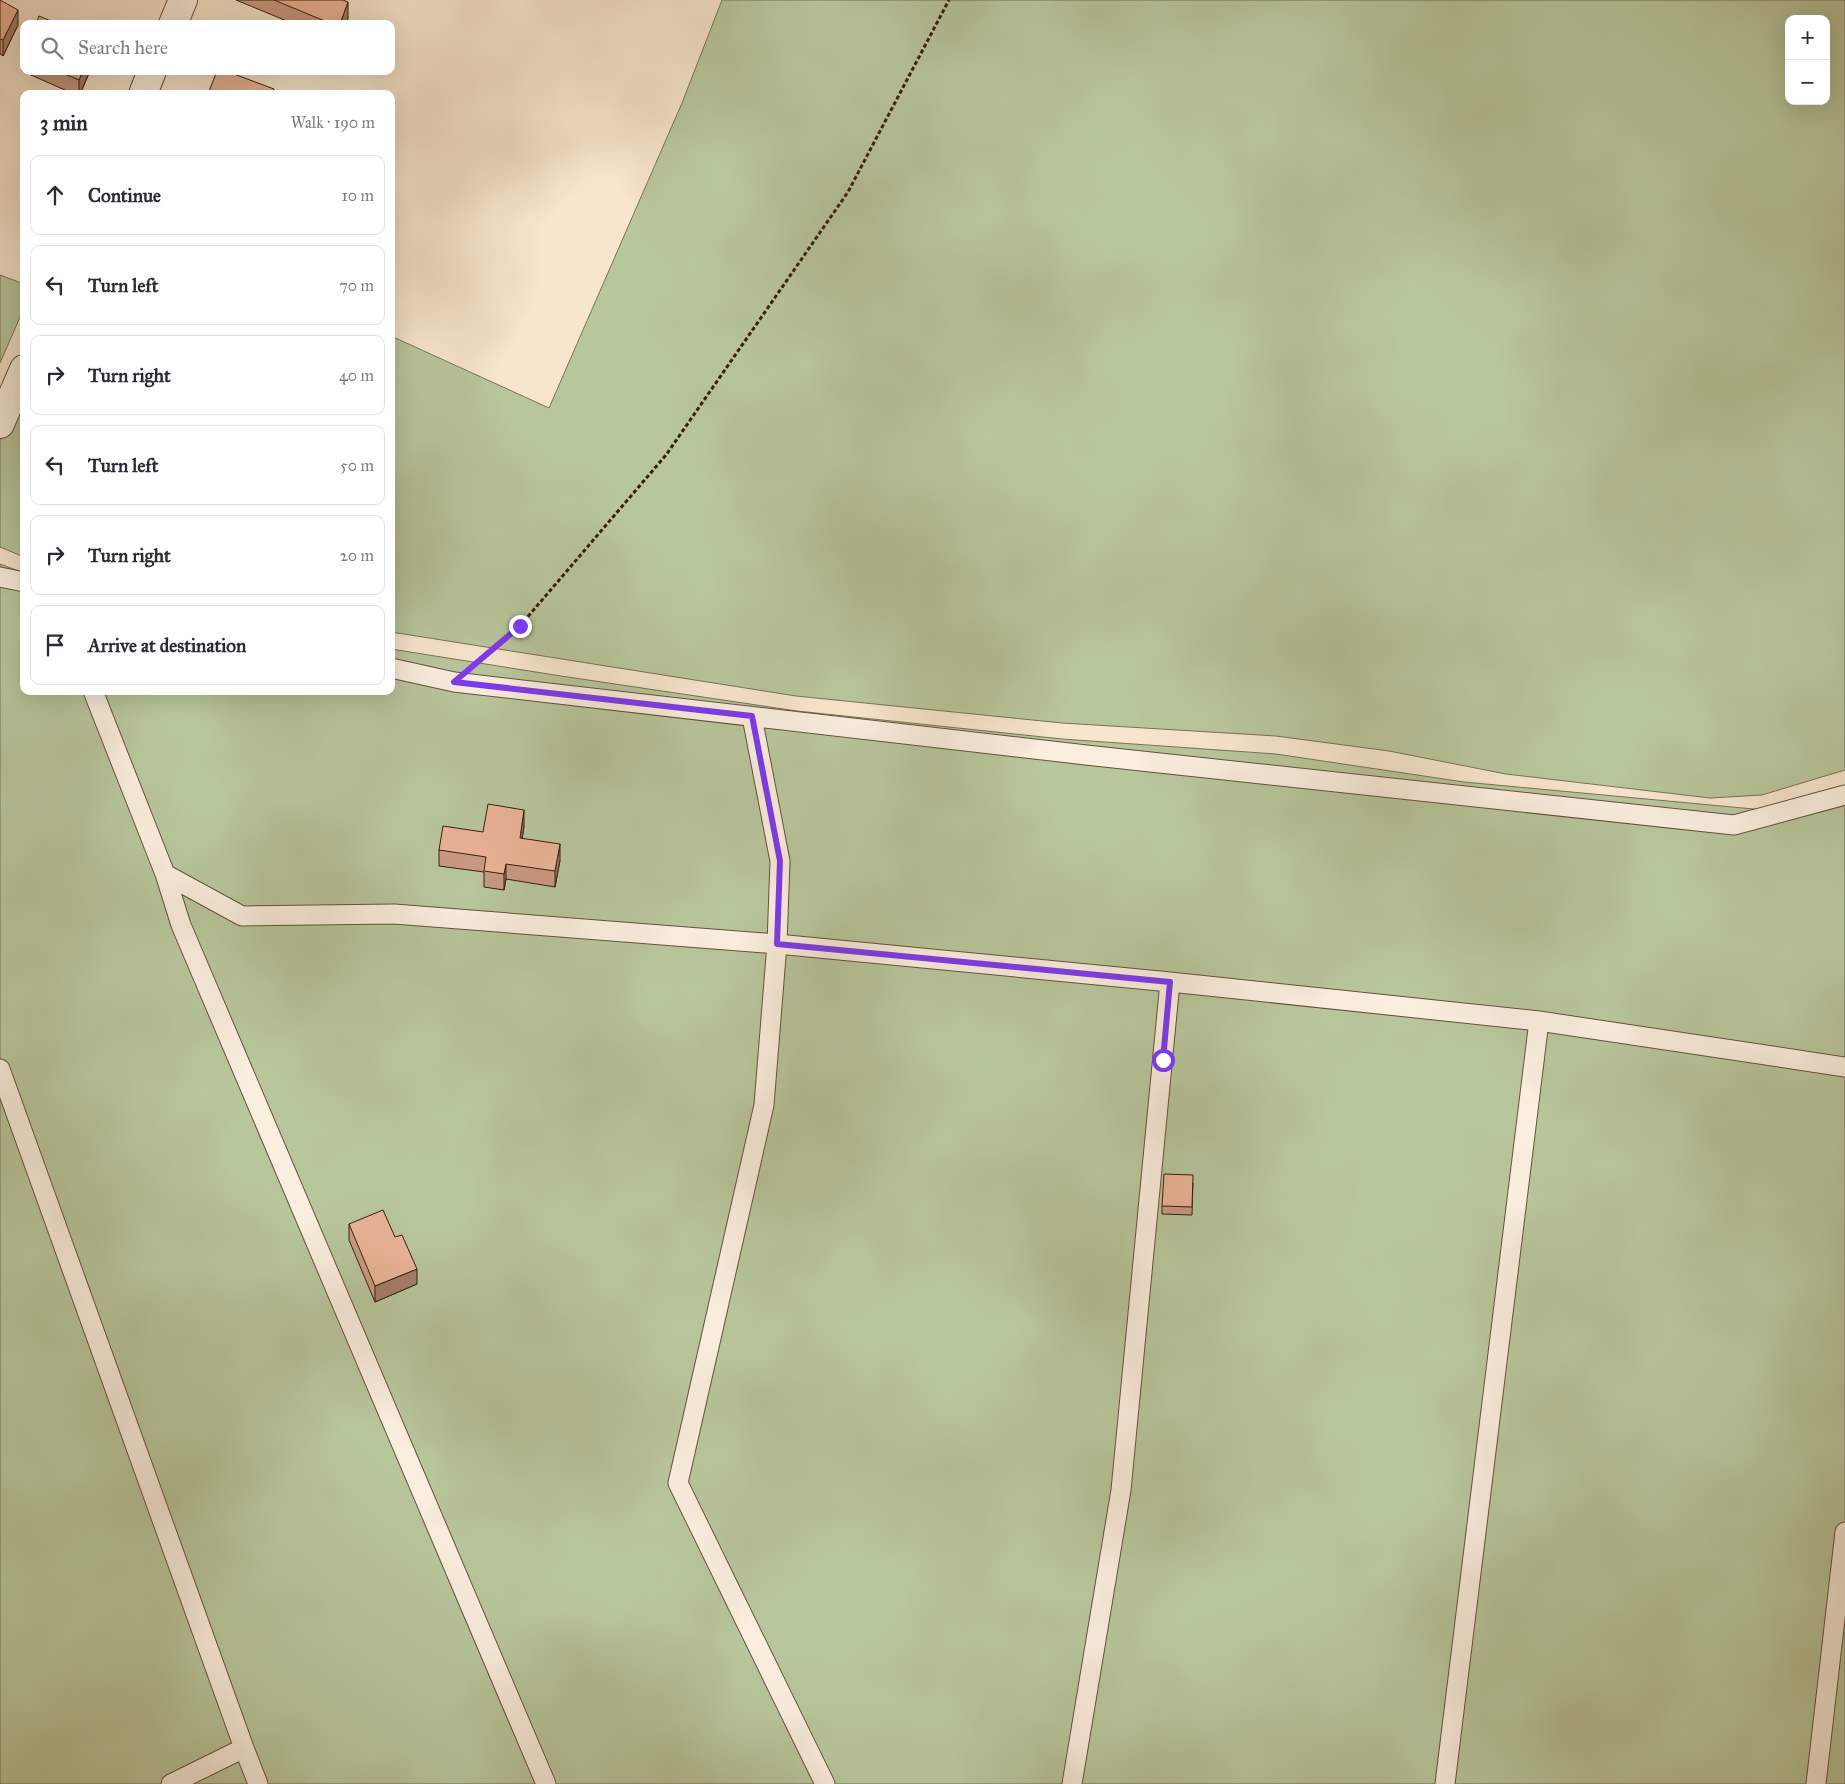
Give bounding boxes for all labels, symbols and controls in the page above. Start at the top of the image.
map controls [1785,15,1830,105]
button: + [1785,15,1830,60]
search box [20,20,395,75]
icon: search [38,34,66,62]
text: Search here [78,36,168,59]
button: − [1785,60,1830,105]
text: 3 min [40,110,88,136]
text: Walk · 190 m [291,113,375,132]
icon: ahead [41,181,69,209]
text: Continue [88,184,161,207]
text: 10 m [342,186,374,205]
icon: left [41,271,69,299]
text: Turn left [88,274,158,297]
text: 70 m [339,276,374,295]
icon: right [41,361,69,389]
text: Turn right [88,364,171,387]
text: 40 m [339,366,374,385]
icon: left [41,451,69,479]
text: Turn left [88,454,158,477]
text: 50 m [340,456,374,475]
icon: right [41,541,69,569]
text: Turn right [88,544,171,567]
text: 20 m [340,546,374,565]
route end [509,615,532,638]
icon: arrive [41,631,69,659]
text: Arrive at destination [88,634,246,657]
route start [1152,1049,1175,1072]

